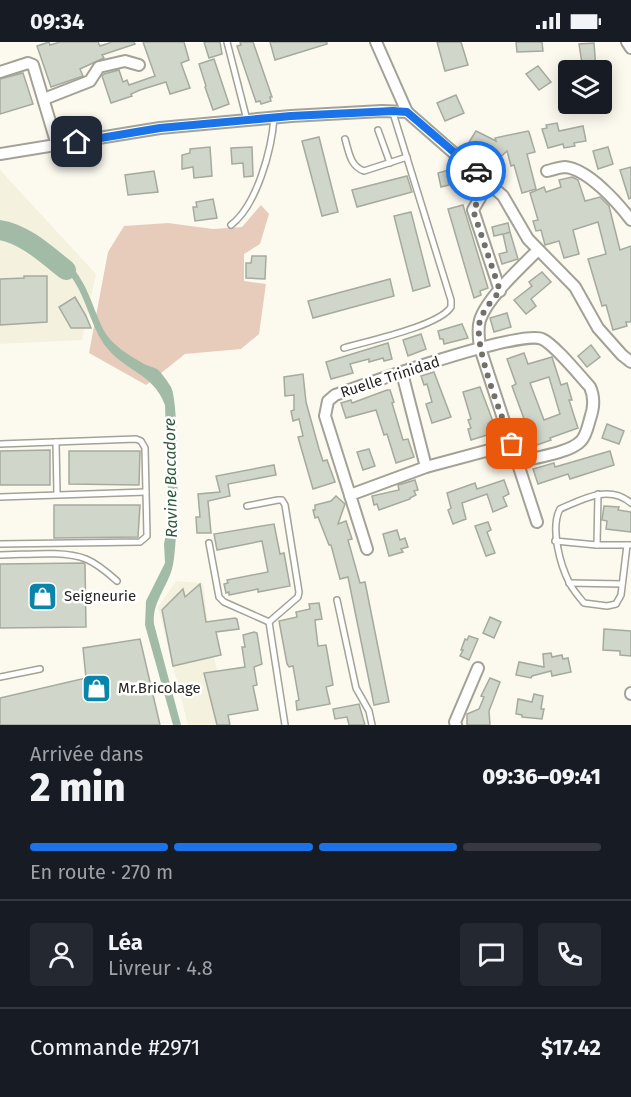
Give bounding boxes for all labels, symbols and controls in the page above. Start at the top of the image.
text: 09:34 [30,8,84,35]
map controls [558,60,612,114]
button: layers [558,60,612,114]
pin [51,116,102,167]
icon: home [60,125,93,158]
courier [446,141,506,201]
icon: car [460,155,493,188]
street label: Ruelle Trinidad [338,352,442,402]
water label: Ravine Bacadore [160,418,181,538]
pin [486,418,537,469]
icon: bag [495,427,528,460]
shop icon: Seigneurie [27,580,59,612]
place label: Seigneurie [64,587,136,605]
shop icon: Mr.Bricolage [81,672,113,704]
place label: Mr.Bricolage [118,679,201,697]
text: Arrivée dans [30,742,143,766]
text: 09:36–09:41 [482,763,601,790]
text: 2 min [30,765,126,811]
text: En route · 270 m [30,860,173,884]
button: person [30,923,93,986]
button: chat [460,923,523,986]
button: phone [538,923,601,986]
text: Léa [108,929,143,956]
text: Livreur · 4.8 [108,956,213,980]
text: Commande #2971 [30,1034,200,1061]
text: $17.42 [541,1034,601,1061]

